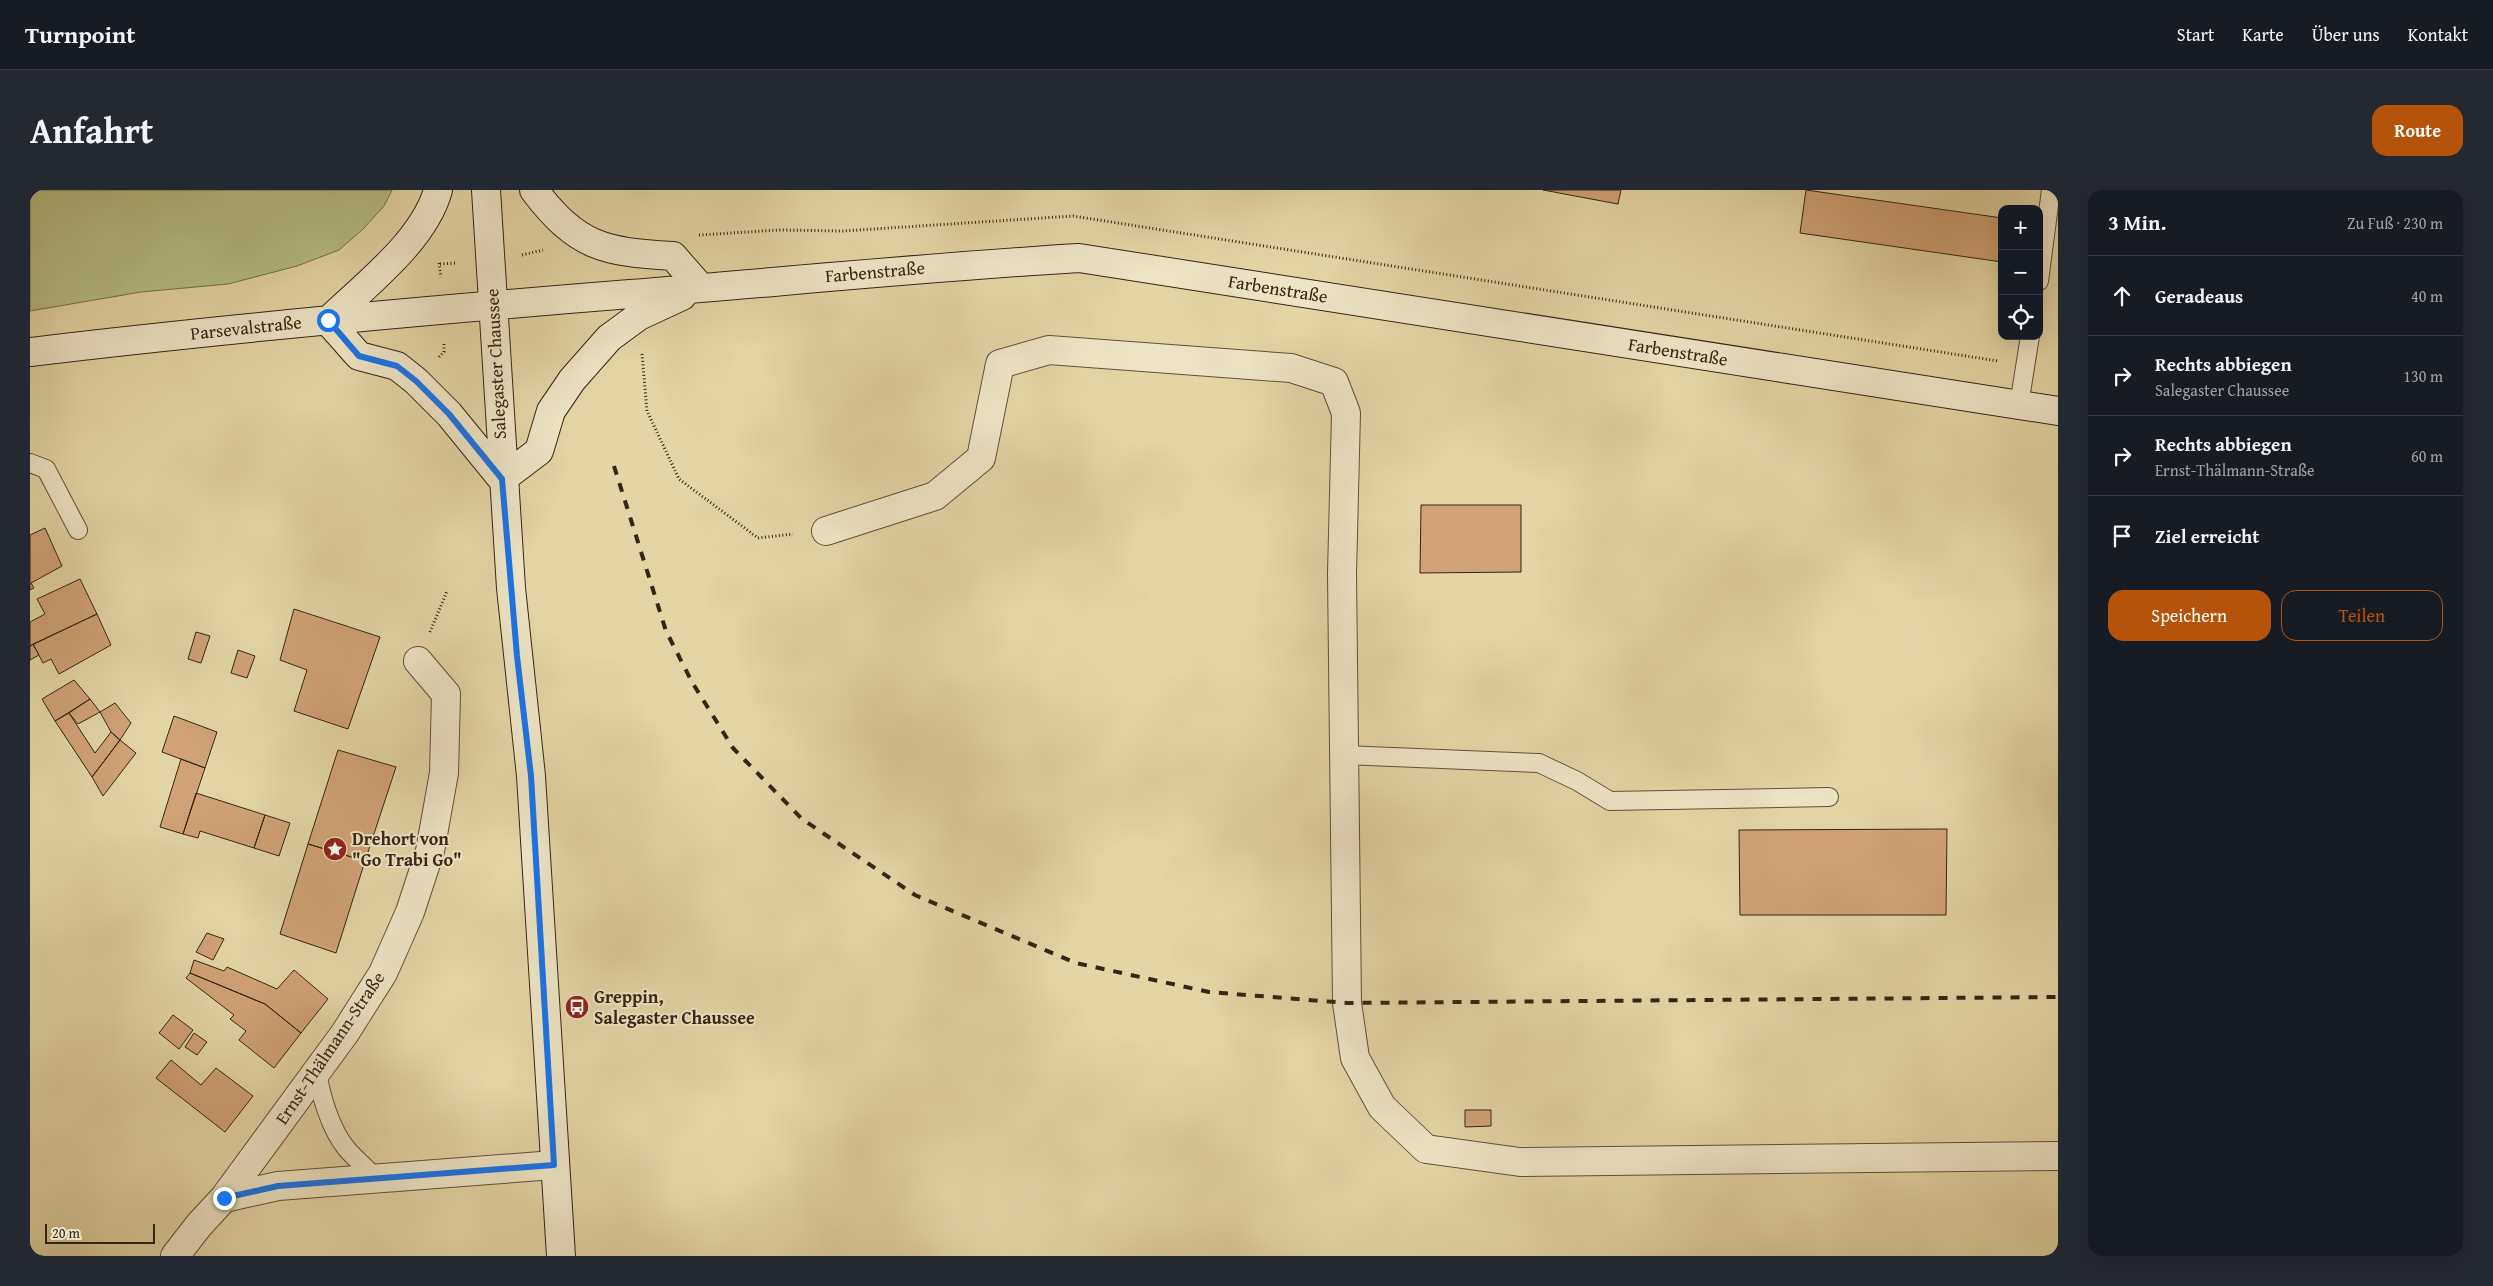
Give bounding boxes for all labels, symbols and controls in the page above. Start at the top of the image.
text: Turnpoint [25,17,135,52]
text: Start [2177,21,2214,48]
text: Karte [2242,21,2284,48]
text: Über uns [2312,21,2380,48]
text: Kontakt [2408,21,2468,48]
text: Anfahrt [30,105,153,156]
button: Route [2372,105,2463,156]
map controls [1998,205,2043,340]
button: + [1998,205,2043,250]
text: 3 Min. [2108,207,2166,238]
text: Zu Fuß · 230 m [2347,211,2443,235]
button: − [1998,250,2043,295]
street label: Farbenstraße [824,254,926,289]
street label: Farbenstraße [1227,267,1330,310]
icon: ahead [2108,282,2136,310]
text: Geradeaus [2155,282,2243,310]
text: 40 m [2411,284,2443,308]
street label: Salegaster Chaussee [478,288,513,440]
button: locate [1998,295,2043,340]
street label: Parsevalstraße [189,308,303,347]
route start [317,309,340,332]
street label: Farbenstraße [1627,330,1730,373]
text: Rechts abbiegen [2155,350,2292,378]
icon: right [2108,362,2136,390]
text: 130 m [2403,364,2443,388]
text: Salegaster Chaussee [2155,378,2289,402]
text: Rechts abbiegen [2155,430,2292,458]
icon: right [2108,442,2136,470]
text: 60 m [2411,444,2443,468]
text: Ernst-Thälmann-Straße [2155,458,2315,482]
icon: arrive [2108,522,2136,550]
text: Ziel erreicht [2155,522,2259,550]
button: Speichern [2108,590,2271,641]
button: Teilen [2281,590,2443,641]
place label: Drehort von "Go Trabi Go" [352,825,462,873]
place icon: Drehort von "Go Trabi Go" [322,836,348,862]
street label: Ernst-Thälmann-Straße [268,966,391,1130]
place label: Greppin, Salegaster Chaussee [594,983,755,1031]
bus stop icon: Greppin, Salegaster Chaussee [564,994,590,1020]
route end [213,1187,236,1210]
scale bar [45,1221,155,1244]
text: 20 m [52,1223,80,1243]

